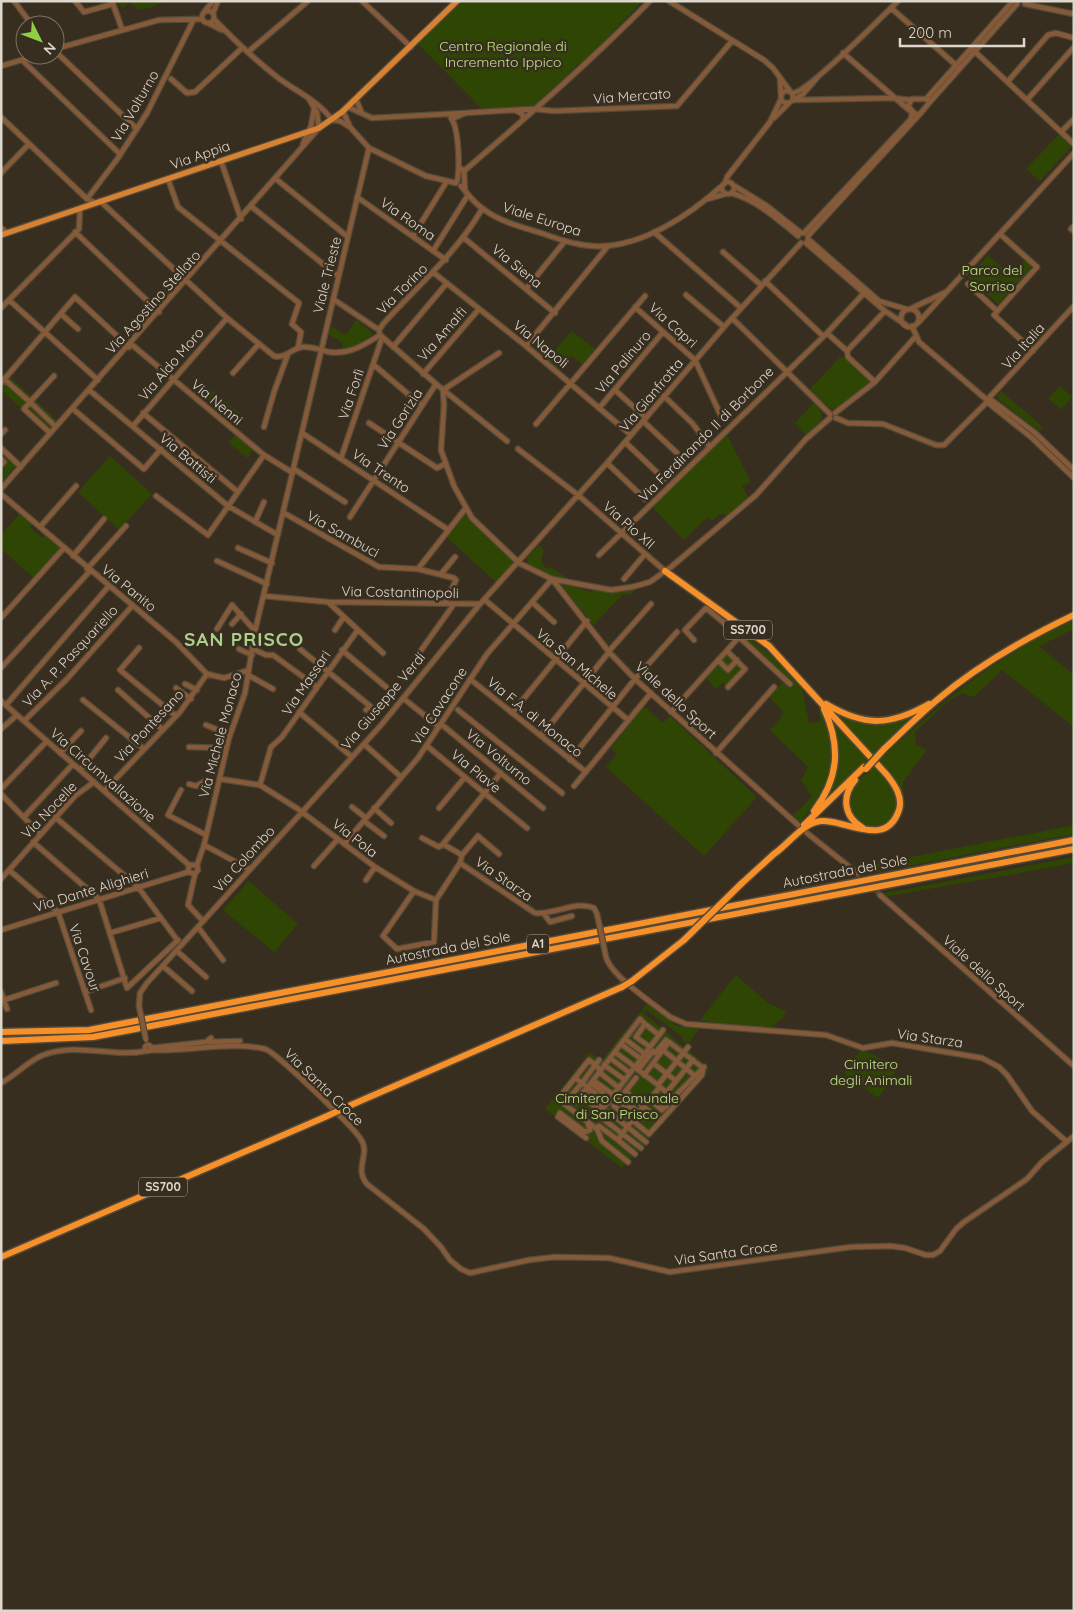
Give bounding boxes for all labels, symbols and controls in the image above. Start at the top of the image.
north arrow [15,15,65,65]
scale bar [900,15,1024,47]
text: 200 m [908,23,952,42]
park label: Centro Regionale di Incremento Ippico [439,37,567,71]
text: N [40,39,60,59]
street label: Via Volturno [107,67,163,145]
street label: Via Mercato [592,84,672,108]
street label: Via Appia [168,136,232,174]
street label: Via Roma [377,193,439,245]
street label: Viale Europa [500,198,584,240]
street label: Viale Trieste [309,235,345,315]
street label: Via Siena [488,240,546,292]
street label: Via Agostino Stellato [102,246,204,358]
street label: Via Torino [373,260,431,318]
park label: Parco del Sorriso [962,261,1022,295]
street label: Via Capri [645,299,701,351]
street label: Via Amalfi [414,303,470,365]
street label: Via Napoli [510,316,572,372]
street label: Via Italia [998,319,1048,373]
street label: Via Aldo Moro [134,324,208,404]
street label: Via Palinuro [591,327,655,397]
street label: Via Gianfrotta [615,355,687,435]
street label: Via Ferdinando II di Borbone [634,362,778,506]
street label: Via Forlì [334,366,368,422]
street label: Via Nenni [188,375,246,429]
street label: Via Gorizia [374,385,426,453]
street label: Via Battisti [156,429,220,487]
street label: Via Trento [348,445,414,497]
street label: Via Pio XII [599,497,659,553]
street label: Via Sambuci [303,507,383,561]
street label: Via Panito [98,560,160,616]
street label: Via Costantinopoli [341,582,459,602]
street label: Via A. P. Pasquariello [18,601,122,711]
road number: SS700 [724,620,772,640]
street label: Via San Michele [532,624,622,704]
district label: SAN PRISCO [184,627,304,651]
street label: Via Massari [278,647,334,719]
street label: Via Giuseppe Verdi [337,649,429,753]
street label: Viale dello Sport [631,657,721,743]
street label: Via Cavacone [407,663,471,748]
street label: Via Michele Monaco [195,670,245,800]
street label: Via F.A. di Monaco [483,673,587,761]
street label: Via Pontesano [110,686,188,766]
street label: Via Circumvallazione [46,724,160,826]
street label: Via Volturno [462,725,536,789]
street label: Via Piave [447,745,505,797]
street label: Via Nocelle [17,778,81,842]
street label: Via Pola [329,815,381,861]
street label: Via Colombo [209,822,279,896]
street label: Autostrada del Sole [781,850,909,892]
street label: Via Starza [472,853,536,905]
street label: Via Dante Alighieri [32,864,150,916]
street label: Via Cavour [65,921,105,995]
street label: Autostrada del Sole [384,927,512,969]
street label: Viale dello Sport [939,931,1029,1015]
road number: A1 [527,934,549,954]
street label: Via Starza [896,1024,964,1052]
street label: Via Santa Croce [280,1044,368,1130]
park label: Cimitero degli Animali [830,1055,912,1089]
park label: Cimitero Comunale di San Prisco [555,1089,679,1123]
road number: SS700 [139,1178,187,1196]
street label: Via Santa Croce [673,1237,779,1269]

